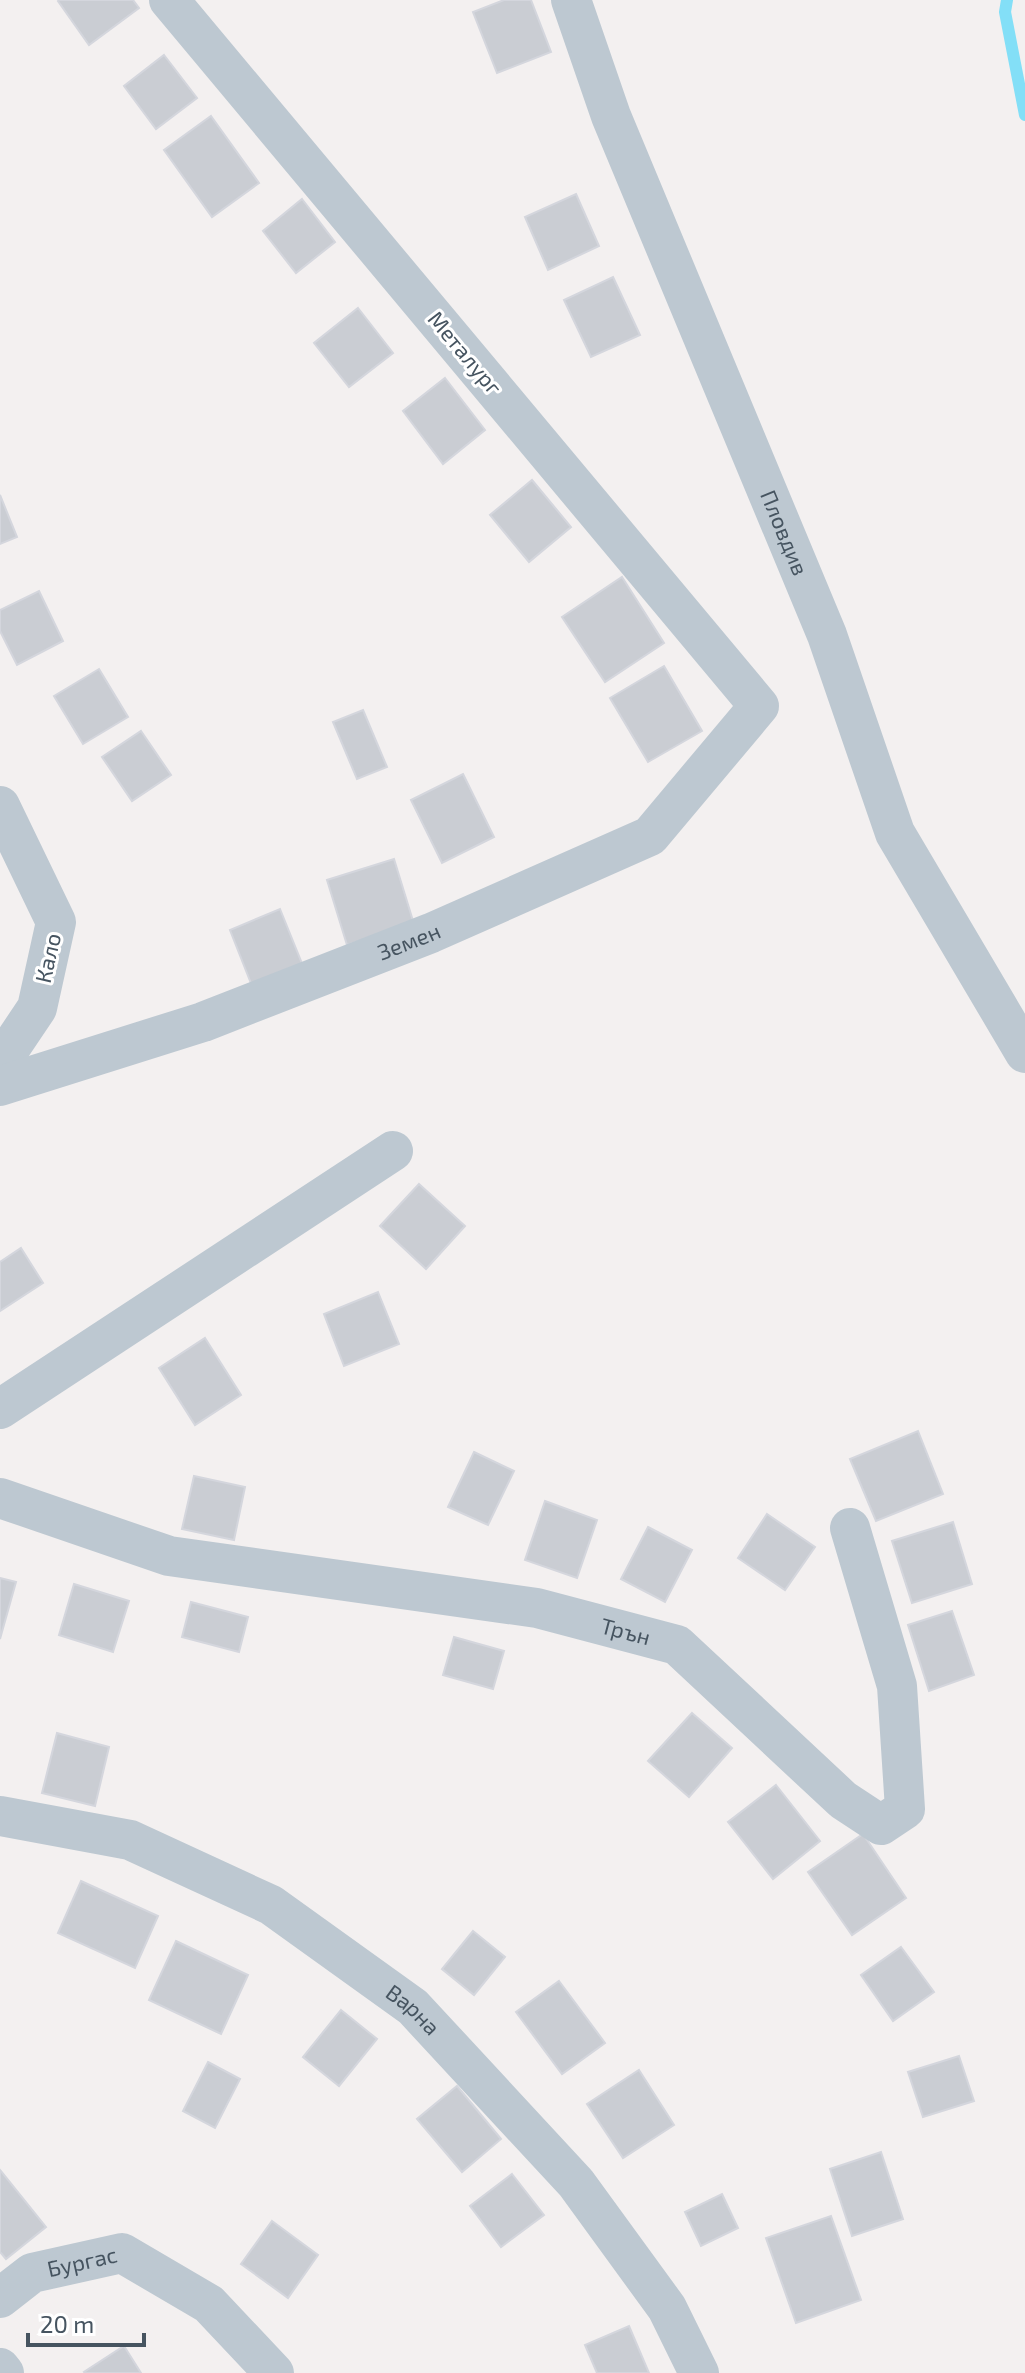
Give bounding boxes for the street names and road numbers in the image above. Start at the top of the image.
street label: Металург [423,305,508,400]
street label: Пловдив [756,486,815,579]
street label: Земен [374,917,444,965]
street label: Кало [29,930,65,985]
street label: Трън [598,1611,654,1649]
street label: Варна [382,1978,446,2040]
street label: Бургас [45,2241,119,2281]

